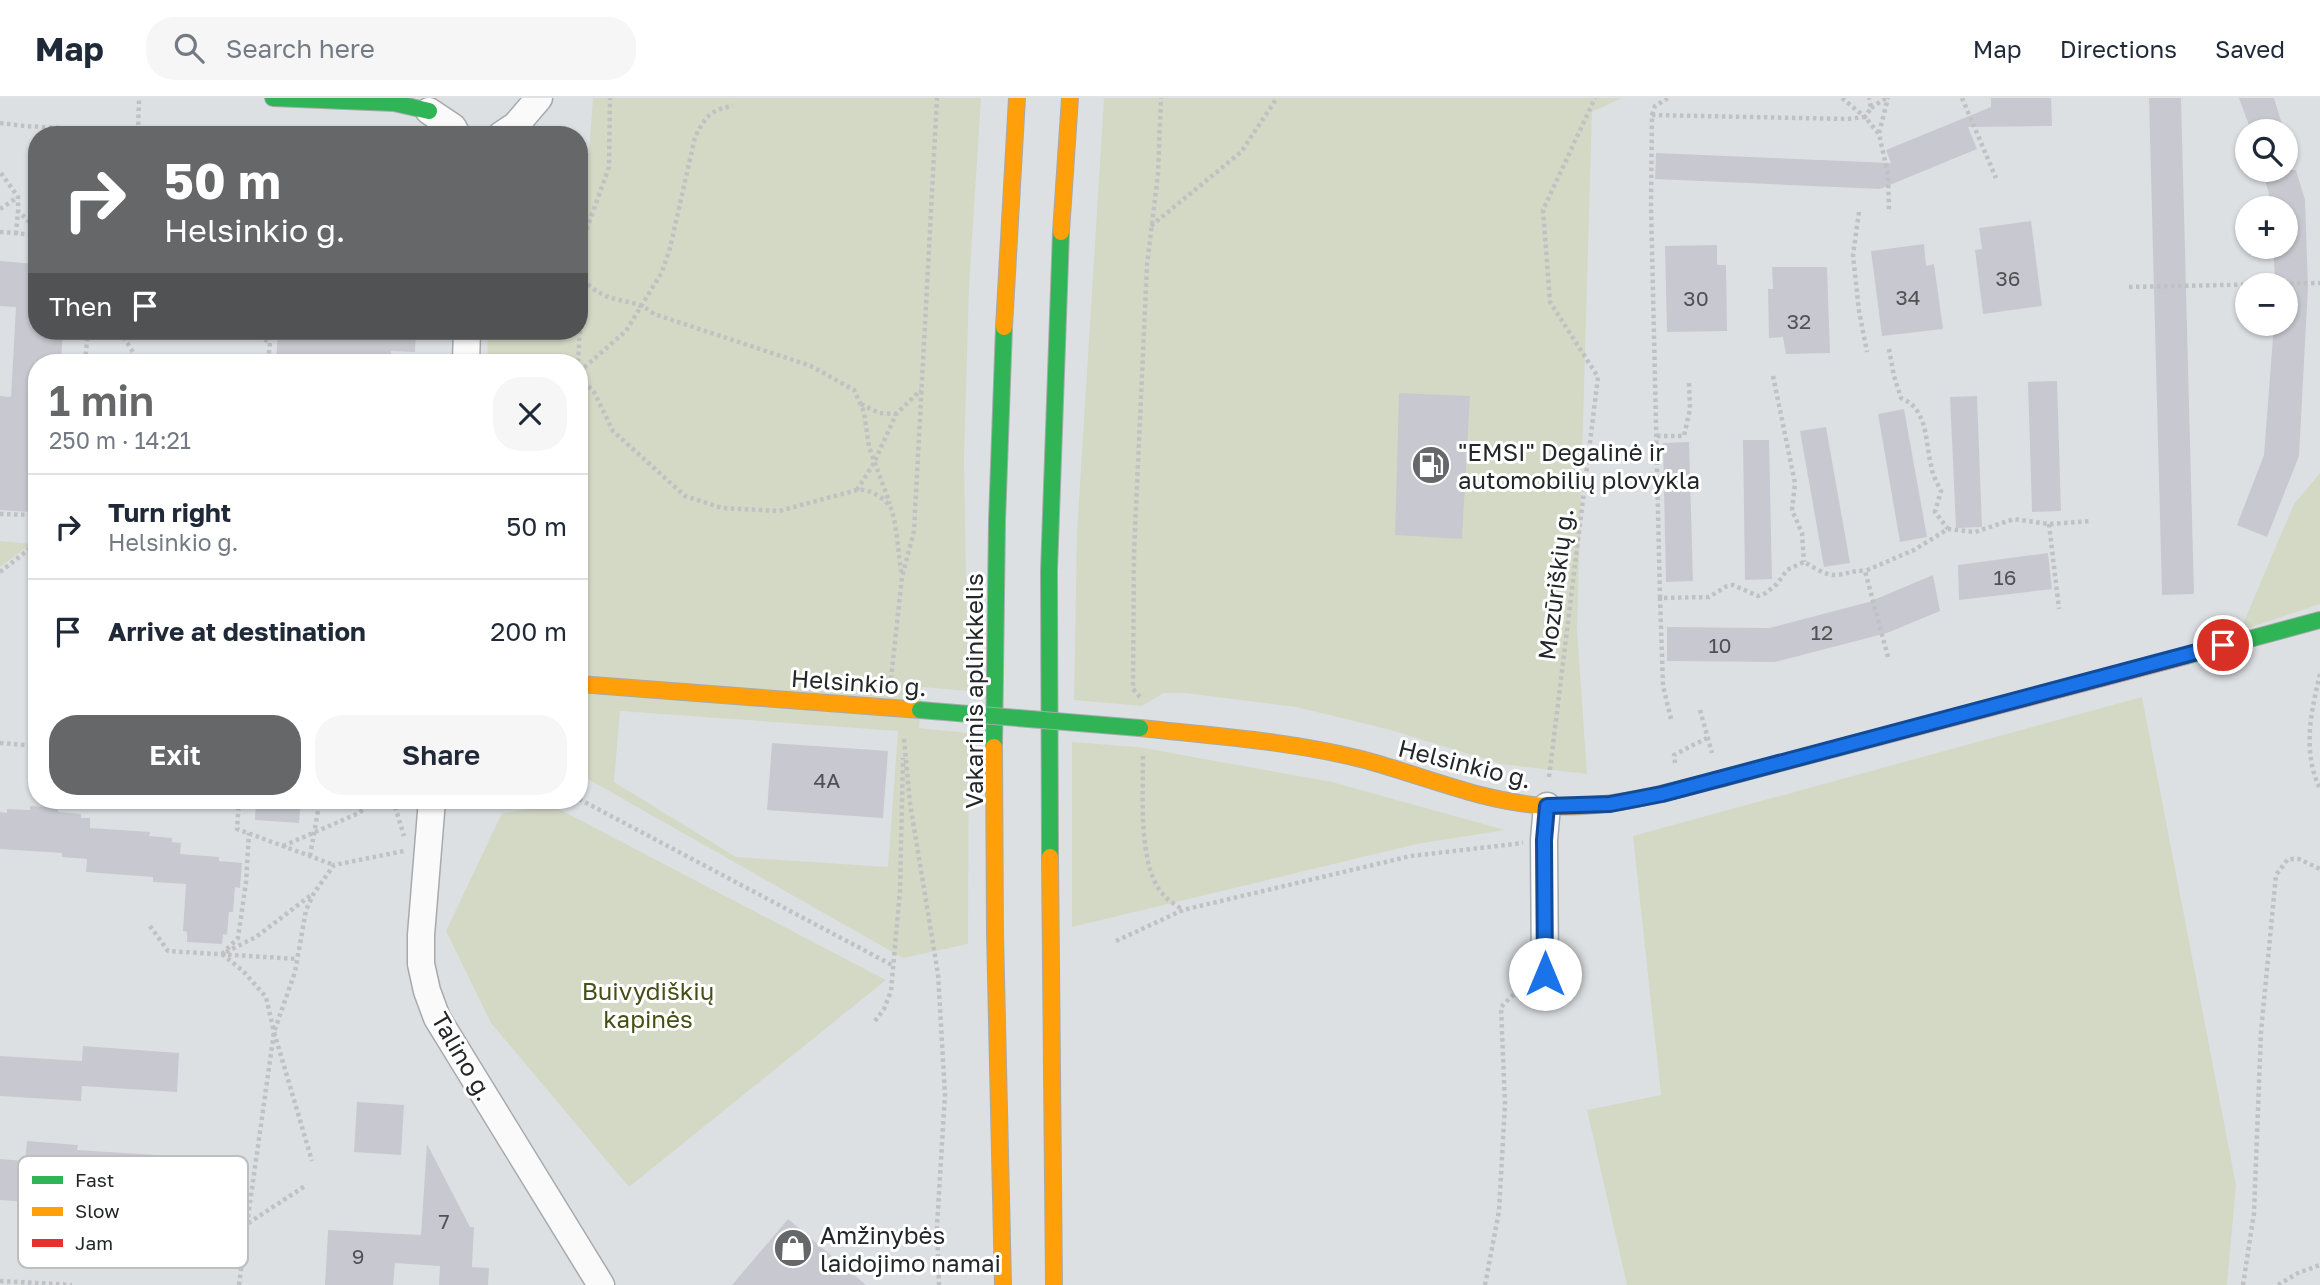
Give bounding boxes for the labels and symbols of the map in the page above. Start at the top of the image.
house number: 36 [1996,265,2021,291]
house number: 34 [1895,284,1921,310]
house number: 30 [1683,285,1709,311]
house number: 32 [1787,308,1811,334]
place label: "EMSI" Degalinė ir automobilių plovykla [1458,437,1700,494]
fuel station icon: "EMSI" Degalinė ir automobilių plovykla [1410,444,1452,486]
street label: Mozūriškių g. [1531,506,1579,662]
house number: 16 [1994,564,2016,590]
street label: Vakarinis aplinkkelis [959,573,988,809]
pin [2193,615,2253,675]
house number: 12 [1811,619,1833,645]
house number: 10 [1708,632,1732,658]
street label: Helsinkio g. [790,663,928,701]
street label: Helsinkio g. [1395,732,1535,794]
house number: 4A [814,767,840,793]
position arrow [1508,937,1582,1011]
park label: Buivydiškių kapinės [582,976,714,1033]
street label: Talino g. [426,1007,500,1105]
legend [18,1156,248,1268]
text: Fast [75,1168,114,1191]
text: Slow [75,1199,120,1222]
house number: 7 [438,1208,450,1234]
place label: Amžinybės laidojimo namai [820,1220,1001,1277]
shop icon: Amžinybės laidojimo namai [772,1227,814,1269]
text: Jam [75,1231,113,1254]
house number: 9 [352,1243,364,1269]

